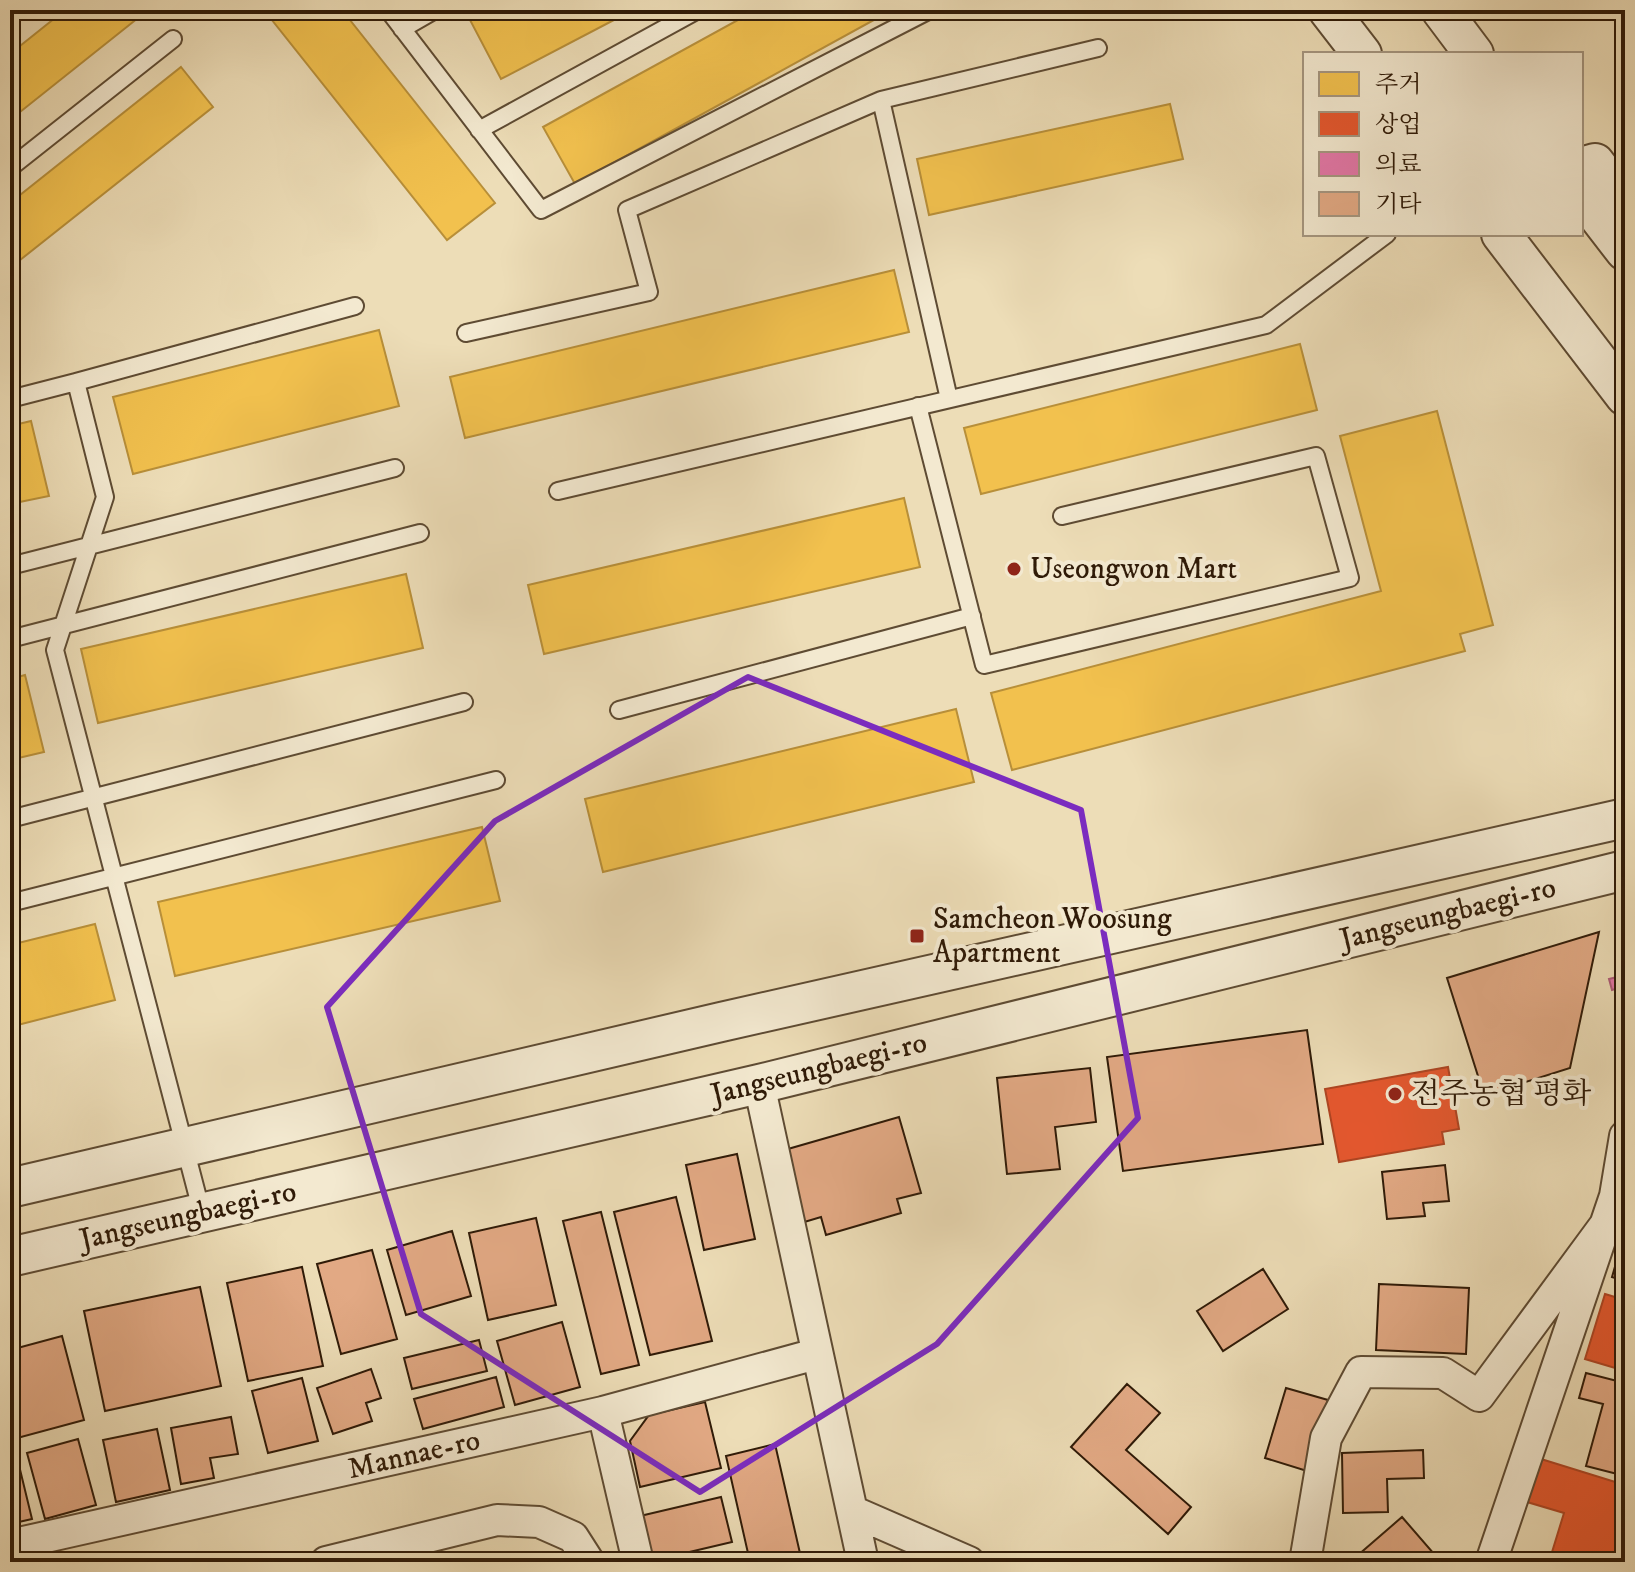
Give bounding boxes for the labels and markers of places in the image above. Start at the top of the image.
place label: Useongwon Mart [1030,551,1237,588]
marker: Useongwon Mart [1005,560,1023,578]
place label: Samcheon Woosung Apartment [933,901,1172,972]
marker: Samcheon Woosung Apartment [908,927,926,945]
place label: 전주농협 평화 [1411,1076,1591,1113]
marker: 전주농협 평화 [1386,1085,1404,1103]

